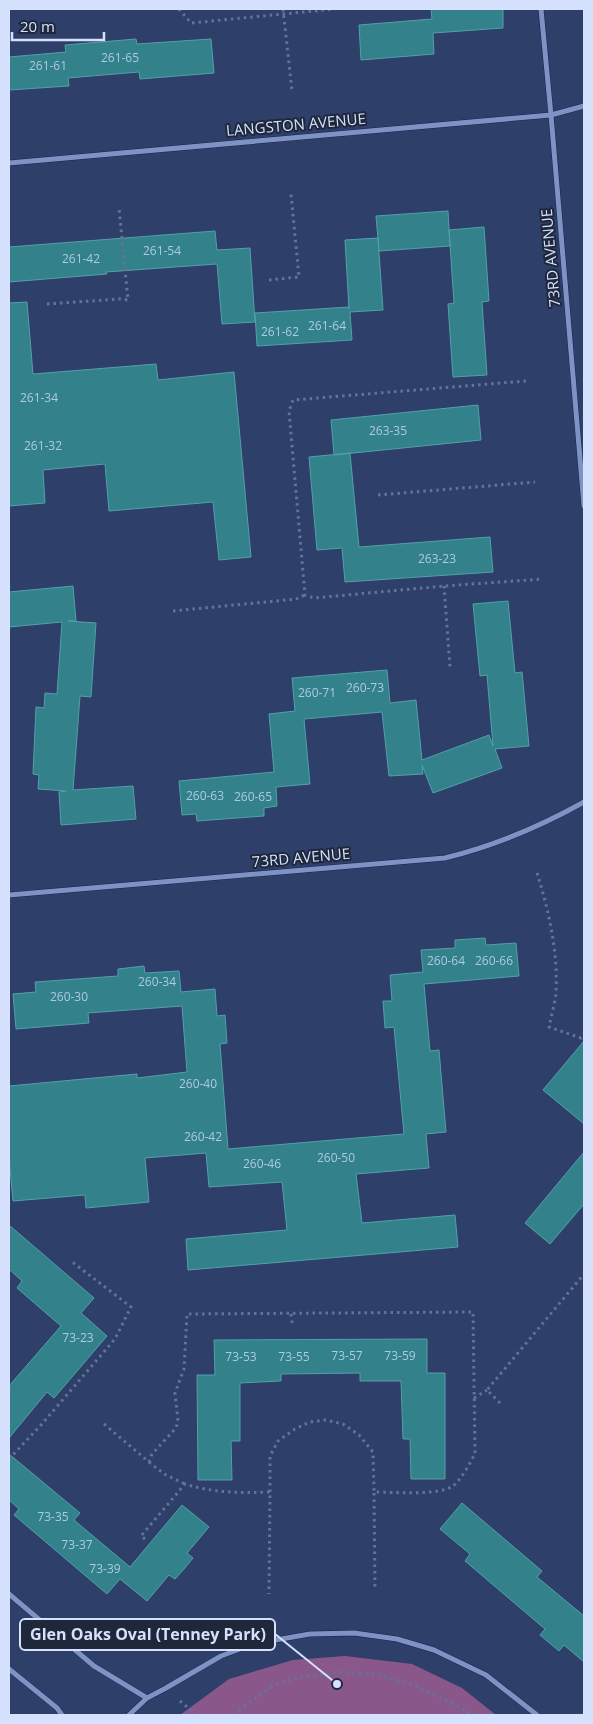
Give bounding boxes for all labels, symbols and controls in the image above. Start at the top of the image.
scale bar [12,10,105,42]
text: 20 m [20,16,55,36]
house number: 261-65 [101,49,139,66]
house number: 261-61 [29,57,67,74]
street label: LANGSTON AVENUE [225,108,367,140]
street label: 73RD AVENUE [536,208,564,308]
house number: 261-54 [143,242,181,259]
house number: 261-42 [62,250,100,267]
house number: 261-64 [308,317,346,334]
house number: 261-62 [261,323,299,340]
house number: 261-34 [20,389,58,406]
house number: 263-35 [369,422,407,439]
house number: 261-32 [24,437,62,454]
house number: 263-23 [418,550,456,567]
house number: 260-73 [346,679,384,696]
house number: 260-71 [298,684,336,701]
house number: 260-63 [186,787,224,804]
house number: 260-65 [234,788,272,805]
street label: 73RD AVENUE [251,843,351,871]
house number: 260-64 [427,952,465,969]
house number: 260-66 [475,952,513,969]
house number: 260-34 [138,973,176,990]
house number: 260-30 [50,988,88,1005]
house number: 260-40 [179,1075,217,1092]
house number: 260-42 [184,1128,222,1145]
house number: 260-50 [317,1149,355,1166]
house number: 260-46 [243,1155,281,1172]
house number: 73-23 [62,1329,94,1346]
house number: 73-57 [331,1347,363,1364]
house number: 73-59 [384,1347,416,1364]
house number: 73-53 [225,1348,257,1365]
house number: 73-55 [278,1348,310,1365]
house number: 73-35 [37,1508,69,1525]
house number: 73-37 [61,1536,93,1553]
house number: 73-39 [89,1560,121,1577]
callout: Glen Oaks Oval (Tenney Park) [20,1619,275,1650]
text: Glen Oaks Oval (Tenney Park) [30,1623,266,1645]

